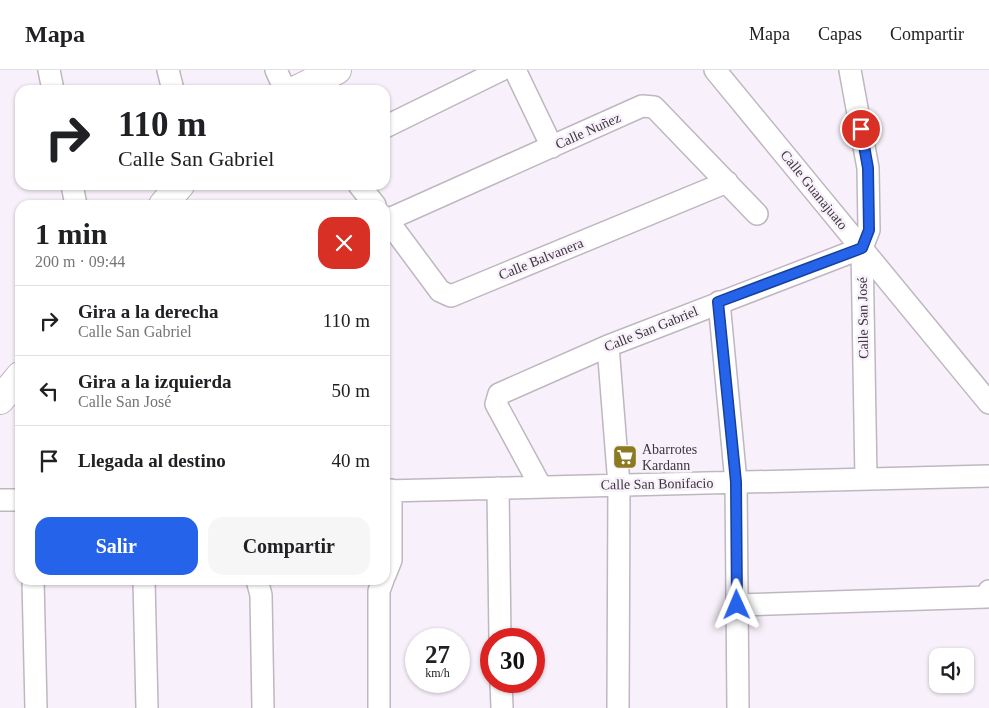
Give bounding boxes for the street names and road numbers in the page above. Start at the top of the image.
street label: Calle Nuñez [553,110,623,152]
street label: Calle Guanajuato [777,147,851,233]
street label: Calle Balvanera [497,235,586,283]
street label: Calle San José [855,277,871,359]
street label: Calle San Gabriel [602,303,700,355]
street label: Calle San Bonifacio [600,476,714,492]

